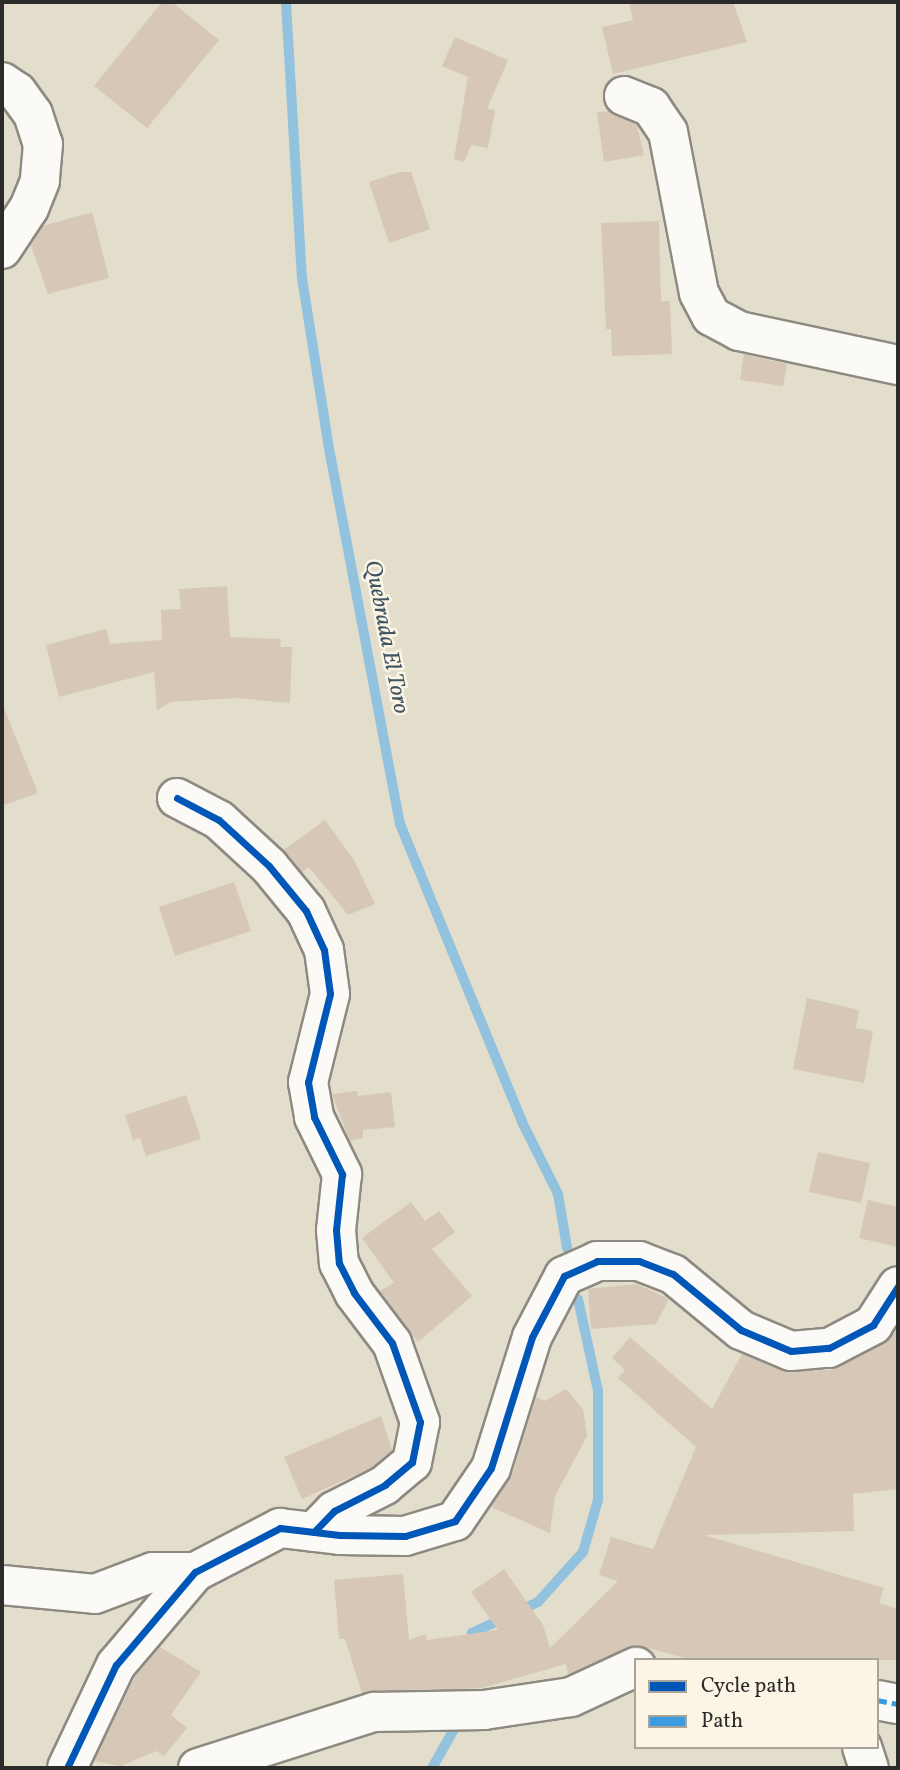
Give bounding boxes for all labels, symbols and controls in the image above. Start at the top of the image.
water label: Quebrada El Toro [358,558,414,716]
legend [634,1658,879,1749]
text: Cycle path [701,1672,796,1701]
text: Path [701,1707,743,1736]

